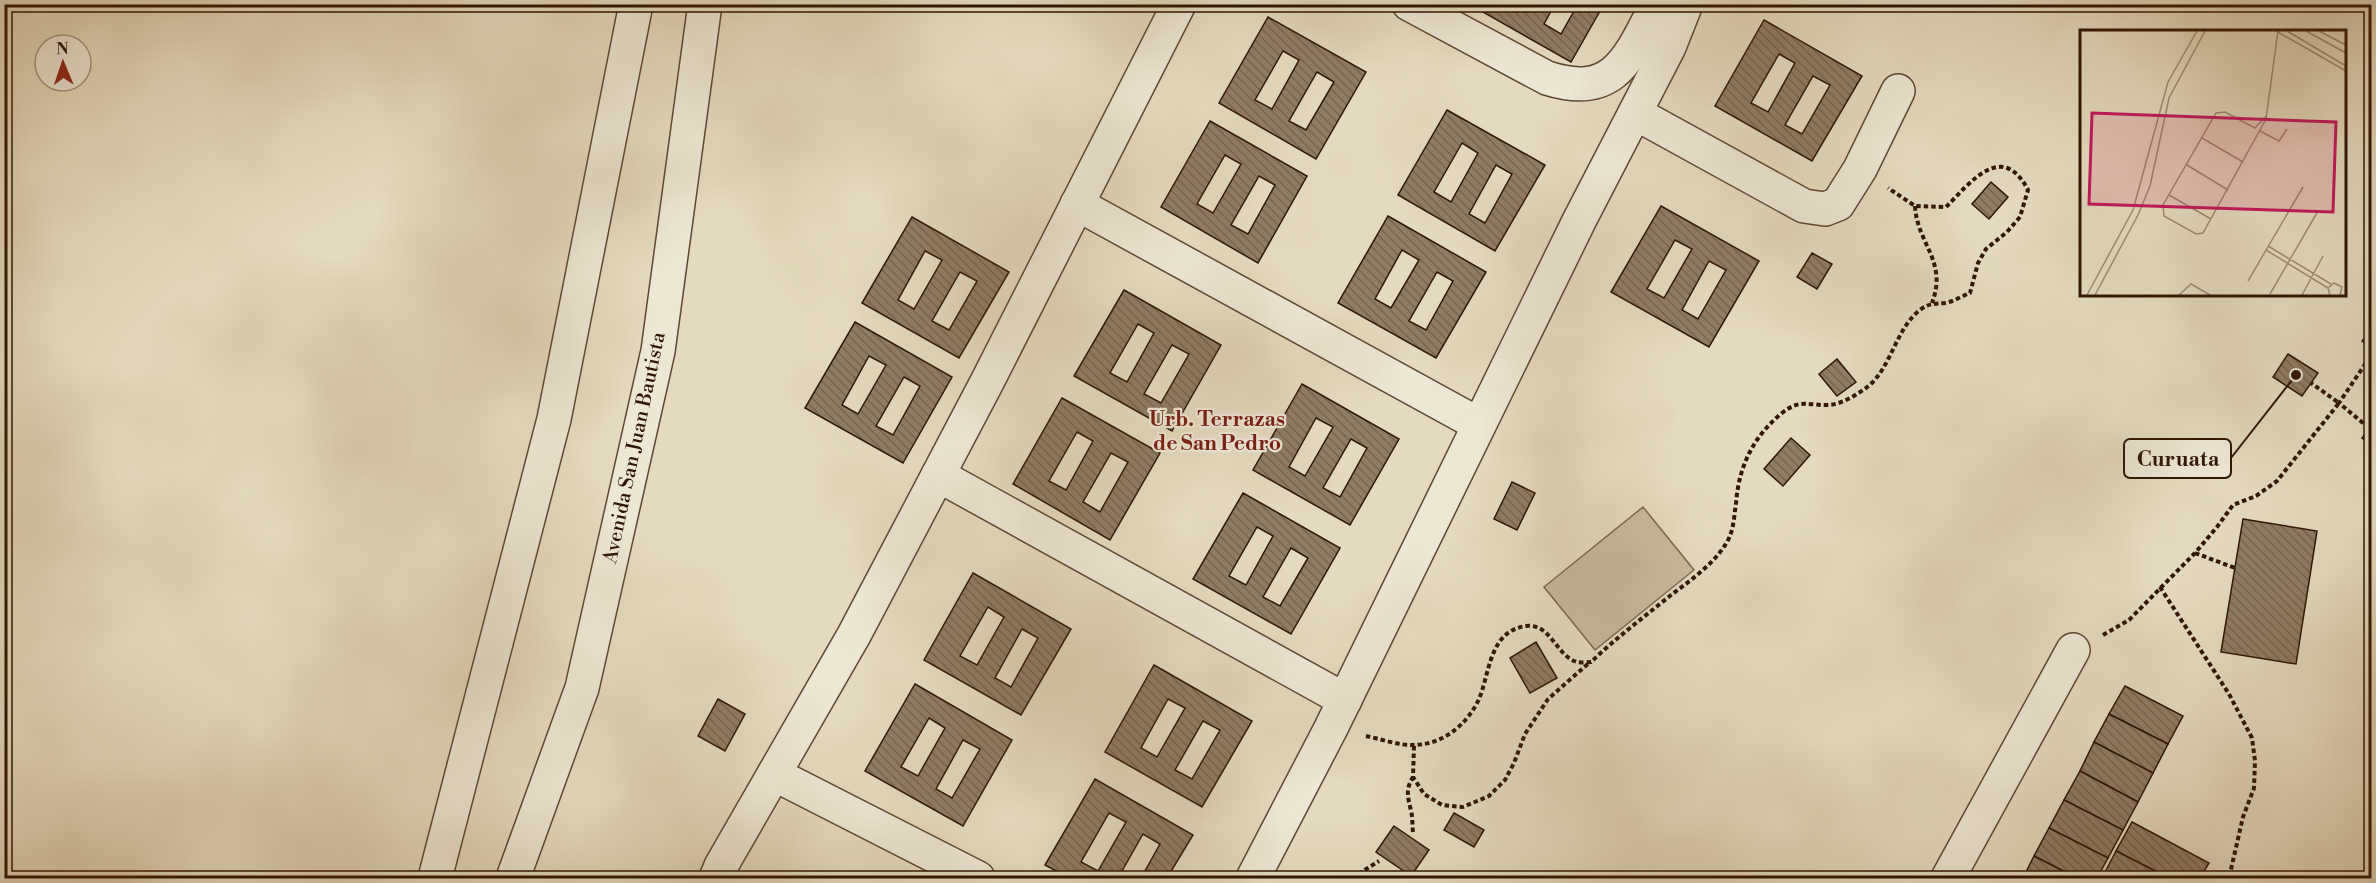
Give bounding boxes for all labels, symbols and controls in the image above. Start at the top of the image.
inset map [2080,30,2346,296]
north arrow [33,33,93,93]
text: N [56,39,70,59]
street label: Avenida San Juan Bautista [598,329,672,567]
district label: Urb. Terrazas de San Pedro [1149,407,1285,457]
callout: Curuata [2124,439,2231,478]
text: Curuata [2137,447,2220,473]

